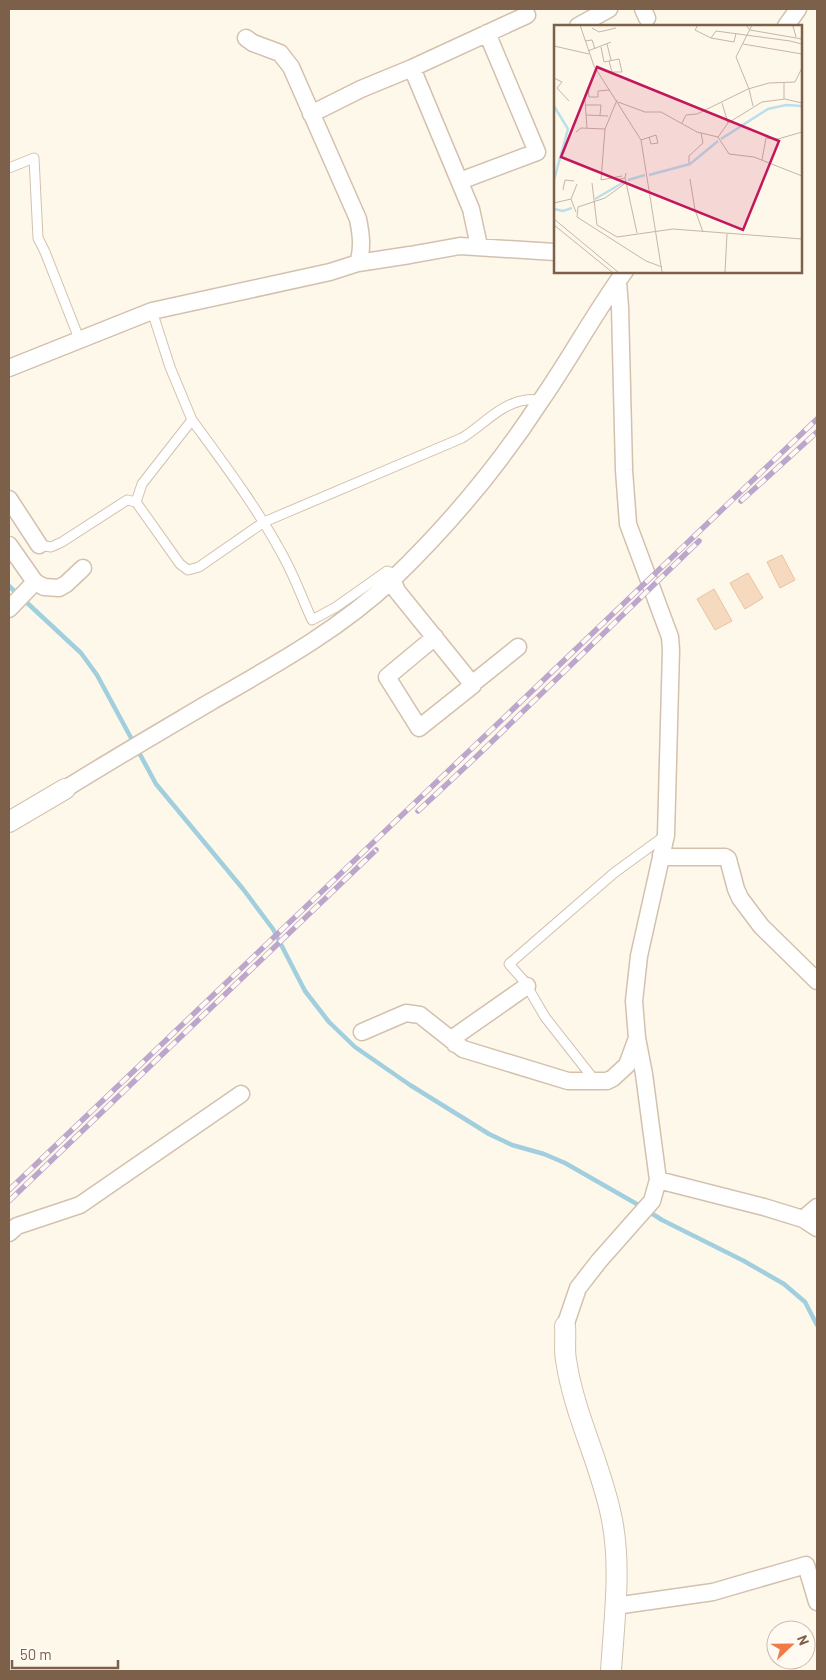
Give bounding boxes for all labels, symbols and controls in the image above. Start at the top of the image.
inset map [554,25,801,272]
north arrow [766,1620,816,1670]
text: N [794,1632,813,1647]
scale bar [12,1638,119,1670]
text: 50 m [20,1645,52,1663]

